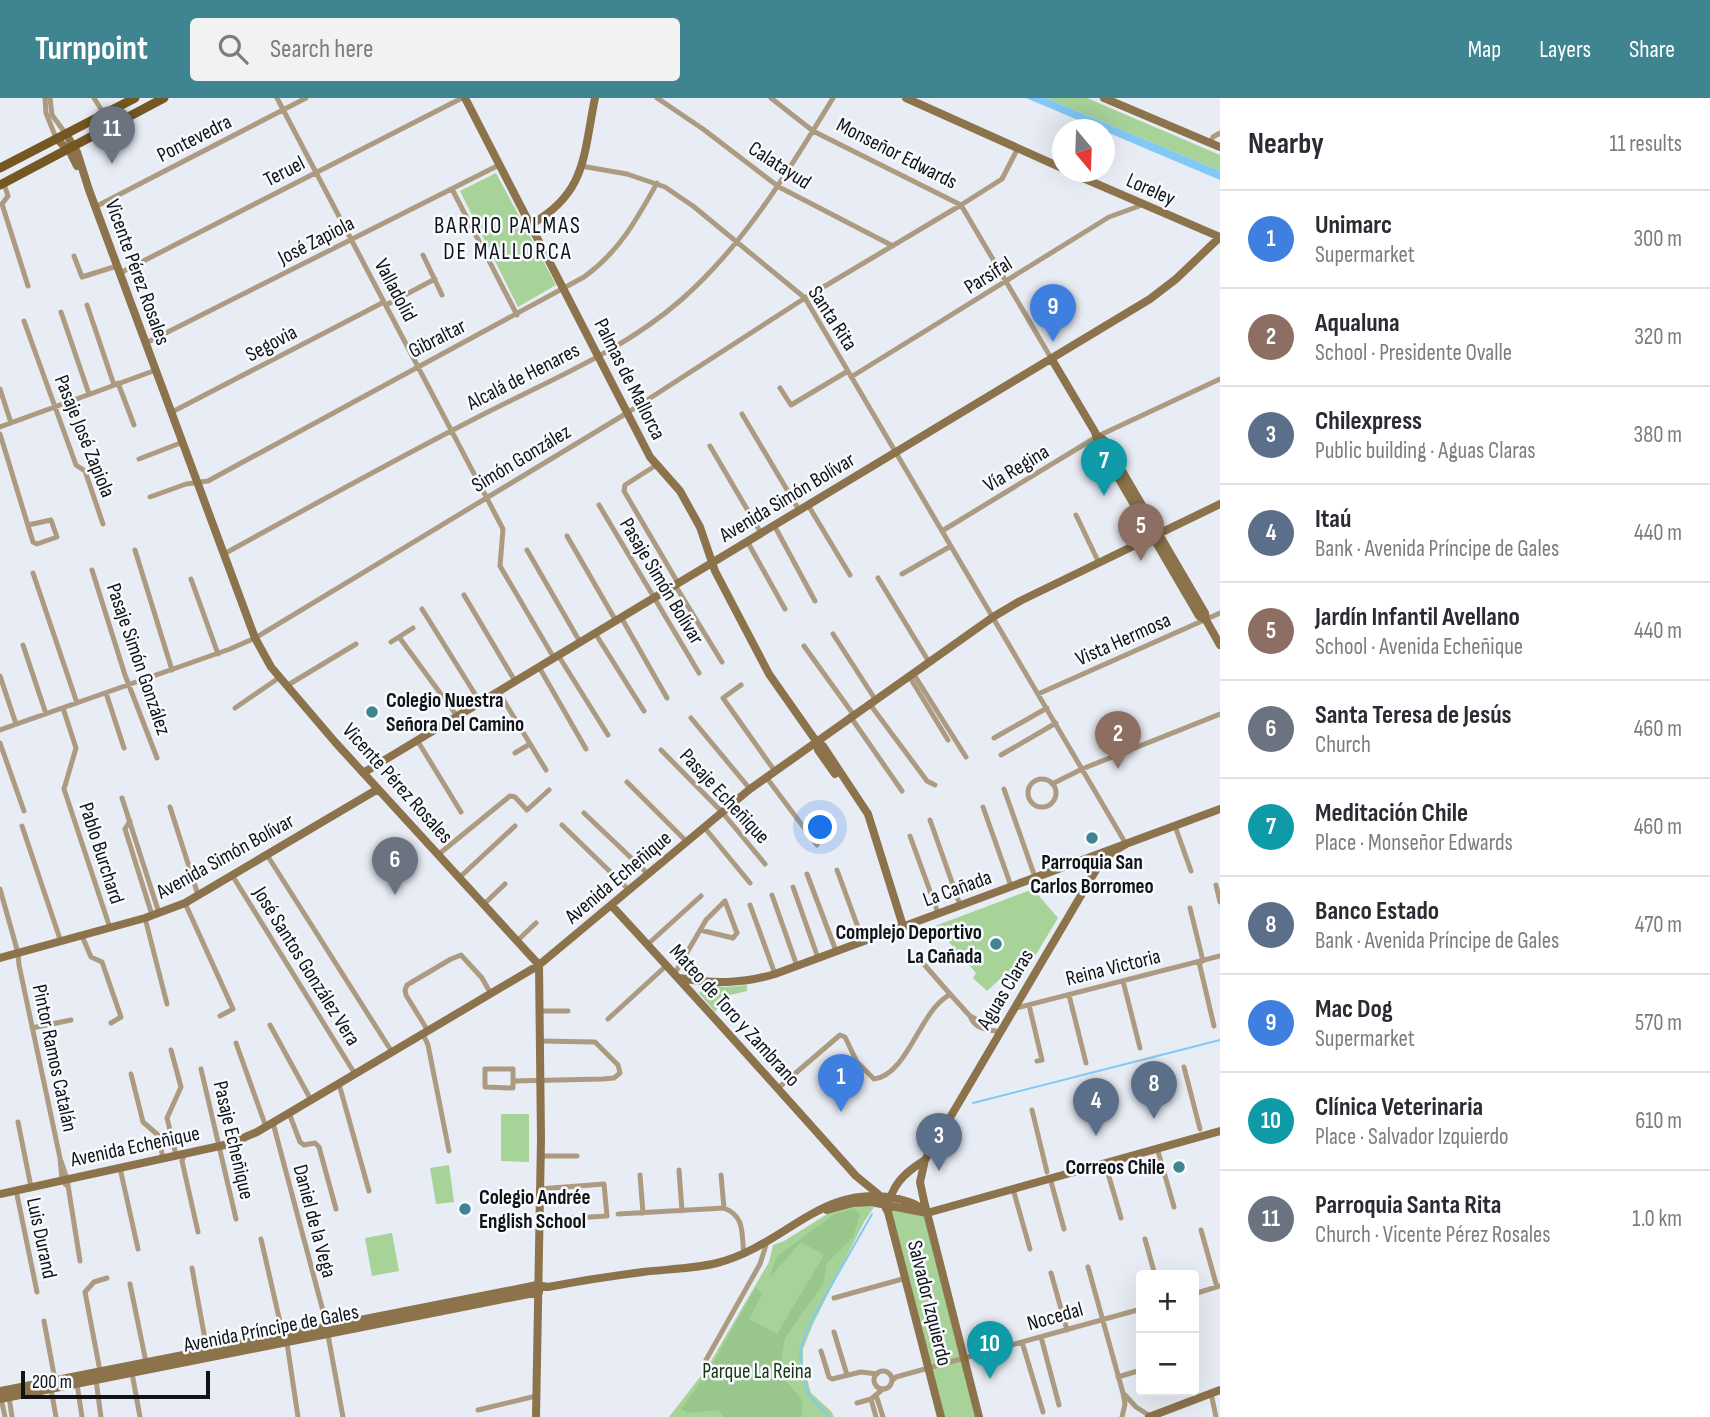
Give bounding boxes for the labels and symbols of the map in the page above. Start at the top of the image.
pin: 11 [89,106,135,164]
street label: Pontevedra [153,109,236,168]
street label: Monseñor Edwards [832,112,961,195]
north arrow [1052,119,1115,182]
street label: Calatayud [744,136,816,195]
street label: Teruel [260,151,309,192]
street label: Loreley [1123,168,1179,211]
street label: Vicente Pérez Rosales [100,196,175,348]
street label: José Zapiola [273,211,359,271]
district label: BARRIO PALMAS DE MALLORCA [434,212,582,266]
street label: Parsifal [960,251,1017,300]
street label: Valladolid [369,255,422,326]
street label: Santa Rita [803,281,863,355]
pin: 9 [1030,284,1076,342]
street label: Gibraltar [404,313,470,363]
street label: Palmas de Mallorca [588,314,671,444]
street label: Segovia [241,320,301,367]
street label: Alcalá de Henares [462,337,584,416]
street label: Pasaje José Zapiola [49,371,120,501]
street label: Simón González [467,419,576,498]
pin: 7 [1081,438,1127,496]
street label: Vía Regina [979,439,1054,498]
street label: Avenida Simón Bolívar [714,447,859,548]
pin: 5 [1118,503,1164,561]
street label: Pasaje Simón Bolívar [614,514,709,649]
street label: Pasaje Simón González [101,580,176,739]
street label: Vista Hermosa [1072,607,1175,672]
place label: Colegio Nuestra Señora Del Camino [386,688,524,737]
marker: Colegio Nuestra Señora Del Camino [364,704,380,720]
pin: 2 [1095,711,1141,769]
street label: Vicente Pérez Rosales [337,718,458,849]
street label: Pasaje Echeñique [674,744,775,849]
street label: Pablo Burchard [73,799,130,907]
street label: Avenida Simón Bolívar [151,808,298,905]
your location [803,810,837,844]
street label: Avenida Echeñique [559,826,677,930]
marker: Parroquia San Carlos Borromeo [1084,830,1100,846]
pin: 6 [372,837,418,895]
place label: Parroquia San Carlos Borromeo [1030,850,1154,899]
street label: La Cañada [920,865,995,912]
street label: José Santos González Vera [247,881,366,1050]
place label: Complejo Deportivo La Cañada [835,920,982,969]
marker: Complejo Deportivo La Cañada [988,936,1004,952]
street label: Mateo de Toro y Zambrano [664,939,805,1092]
street label: Reina Victoria [1063,944,1163,991]
street label: Aguas Claras [971,945,1039,1035]
street label: Pintor Ramos Catalán [27,982,82,1134]
pin: 1 [818,1054,864,1112]
pin: 8 [1131,1061,1177,1119]
street label: Pasaje Echeñique [208,1078,259,1202]
pin: 4 [1073,1078,1119,1136]
pin: 3 [916,1113,962,1171]
street label: Avenida Echeñique [67,1121,202,1173]
place label: Correos Chile [1065,1155,1165,1180]
marker: Correos Chile [1171,1159,1187,1175]
street label: Daniel de la Vega [287,1162,342,1280]
place label: Colegio Andrée English School [479,1185,591,1234]
street label: Luis Durand [21,1195,62,1281]
marker: Colegio Andrée English School [457,1201,473,1217]
street label: Salvador Izquierdo [902,1238,957,1368]
street label: Nocedal [1024,1297,1086,1336]
street label: Avenida Príncipe de Gales [181,1299,361,1358]
pin: 10 [967,1321,1013,1379]
park label: Parque La Reina [702,1359,812,1384]
scale bar [21,1368,210,1400]

